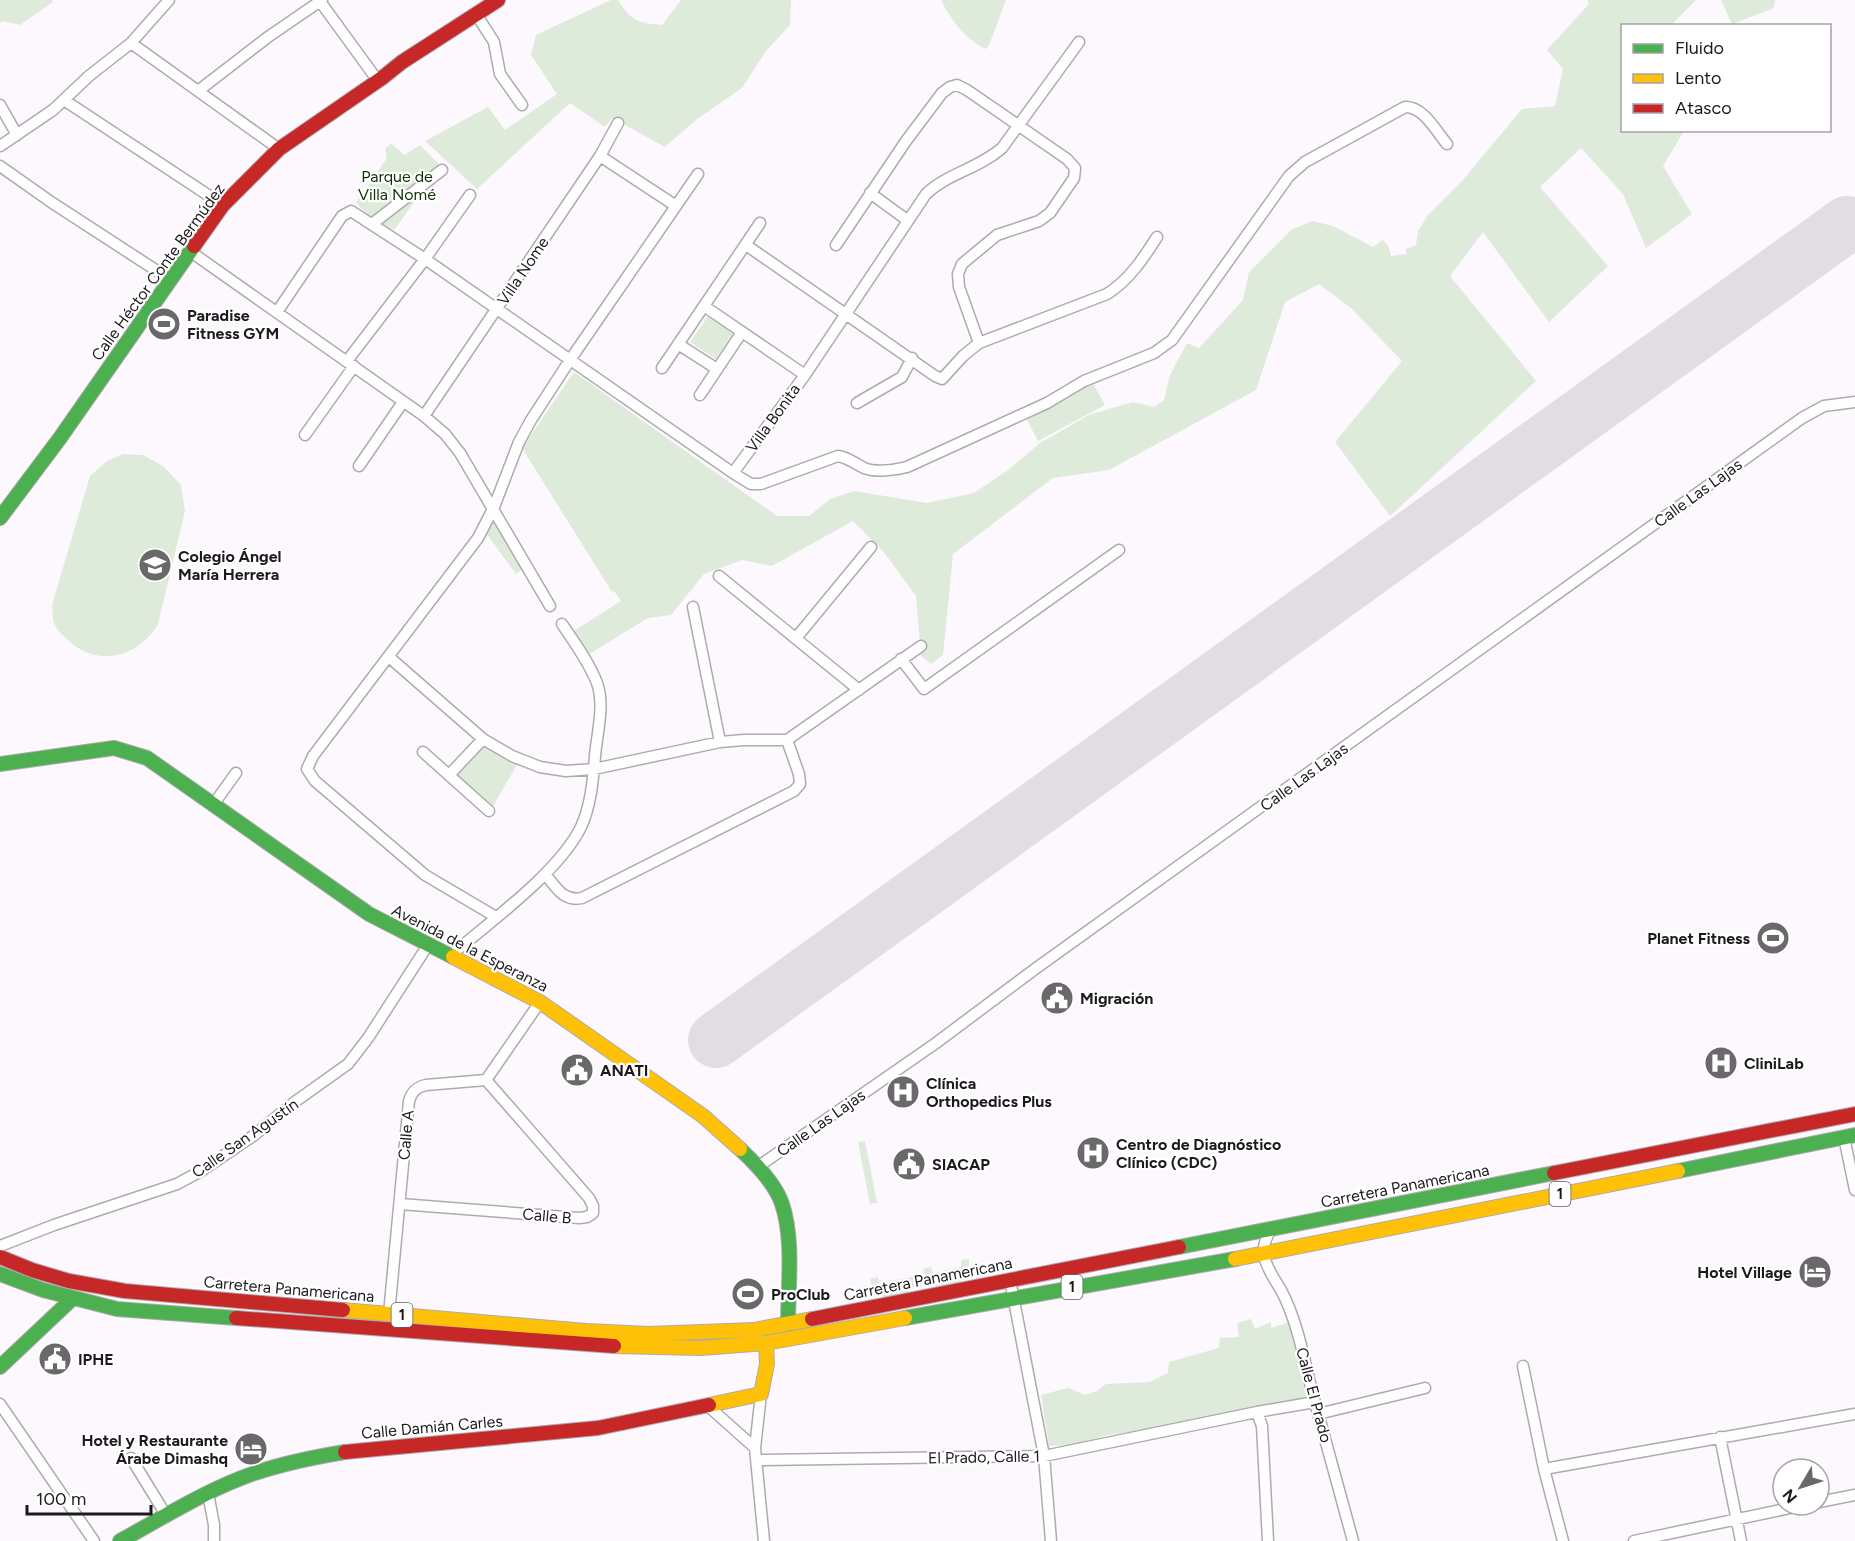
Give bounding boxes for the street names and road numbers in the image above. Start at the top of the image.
street label: Calle Héctor Conte Bermúdez [87,180,229,364]
street label: Villa Nome [493,233,553,309]
street label: Villa Bonita [742,380,804,456]
street label: Calle Las Lajas [1650,455,1746,531]
street label: Calle Las Lajas [1256,739,1352,815]
street label: Avenida de la Esperanza [389,900,551,996]
street label: Calle Las Lajas [773,1085,869,1161]
street label: Calle San Agustín [188,1094,302,1182]
street label: Calle A [394,1109,418,1161]
street label: Carretera Panamericana [1319,1160,1491,1212]
road number: 1 [1550,1182,1570,1206]
street label: Calle B [522,1204,573,1228]
street label: Carretera Panamericana [842,1253,1014,1305]
street label: Carretera Panamericana [203,1272,375,1306]
road number: 1 [1062,1275,1082,1299]
road number: 1 [392,1303,412,1327]
street label: Calle El Prado [1292,1345,1336,1445]
street label: Calle Damián Carles [361,1411,503,1443]
street label: El Prado, Calle 1 [928,1447,1040,1467]

